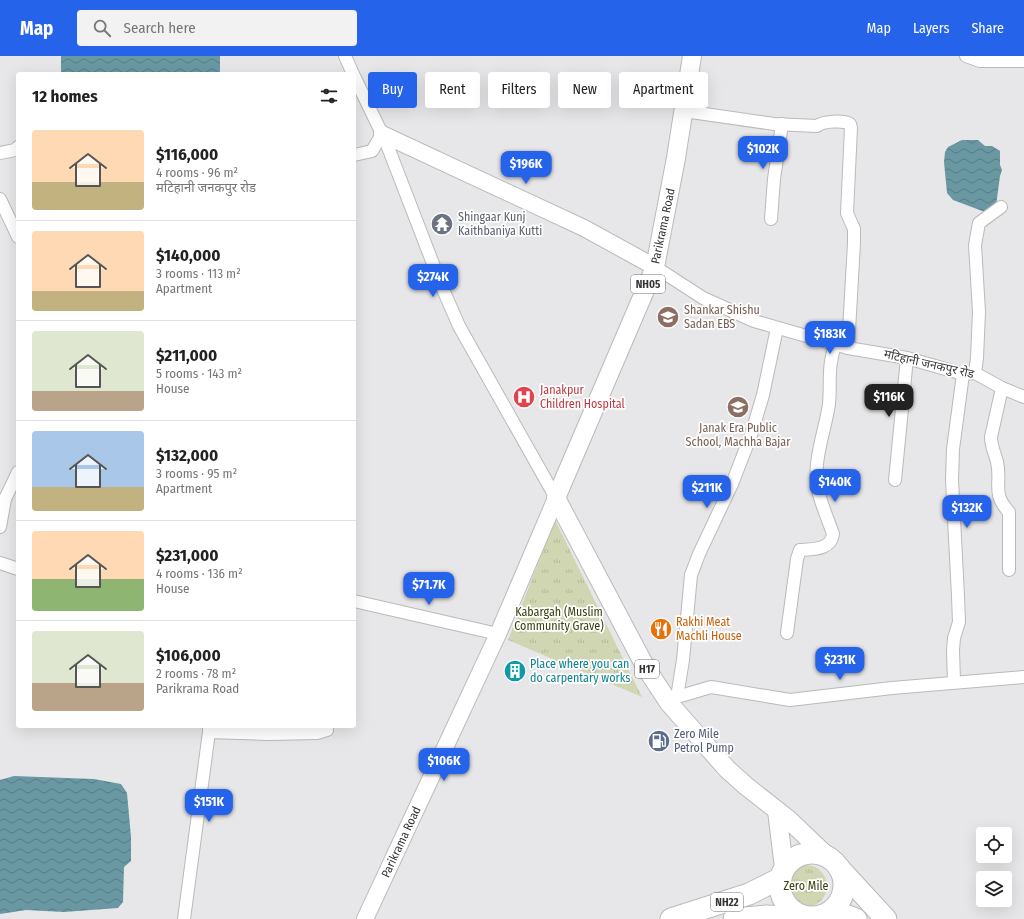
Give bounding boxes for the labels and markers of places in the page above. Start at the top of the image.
pin: $102K [735,136,791,170]
pin: $196K [498,151,554,185]
place label: Shingaar Kunj Kaithbaniya Kutti [458,210,542,238]
temple icon: Shingaar Kunj Kaithbaniya Kutti [429,211,455,237]
pin: $274K [405,264,461,298]
place label: Shankar Shishu Sadan EBS [684,303,760,331]
school or university icon: Shankar Shishu Sadan EBS [655,304,681,330]
pin: $183K [802,321,858,355]
place label: Janakpur Children Hospital [540,383,625,411]
hospital icon: Janakpur Children Hospital [511,384,537,410]
pin: $116K [861,384,917,418]
school or university icon: Janak Era Public School, Machha Bajar [725,394,751,420]
place label: Janak Era Public School, Machha Bajar [686,421,791,449]
pin: $140K [807,469,863,503]
pin: $211K [679,475,735,509]
pin: $132K [939,495,995,529]
pin: $71.7K [396,572,462,606]
place label: Rakhi Meat Machli House [676,615,742,643]
restaurant icon: Rakhi Meat Machli House [648,616,674,642]
pin: $231K [812,647,868,681]
place label: Place where you can do carpentary works [530,657,630,685]
building icon: Place where you can do carpentary works [502,658,528,684]
place label: Zero Mile Petrol Pump [674,727,734,755]
fuel station icon: Zero Mile Petrol Pump [646,728,672,754]
pin: $106K [416,748,472,782]
pin: $151K [181,789,237,823]

